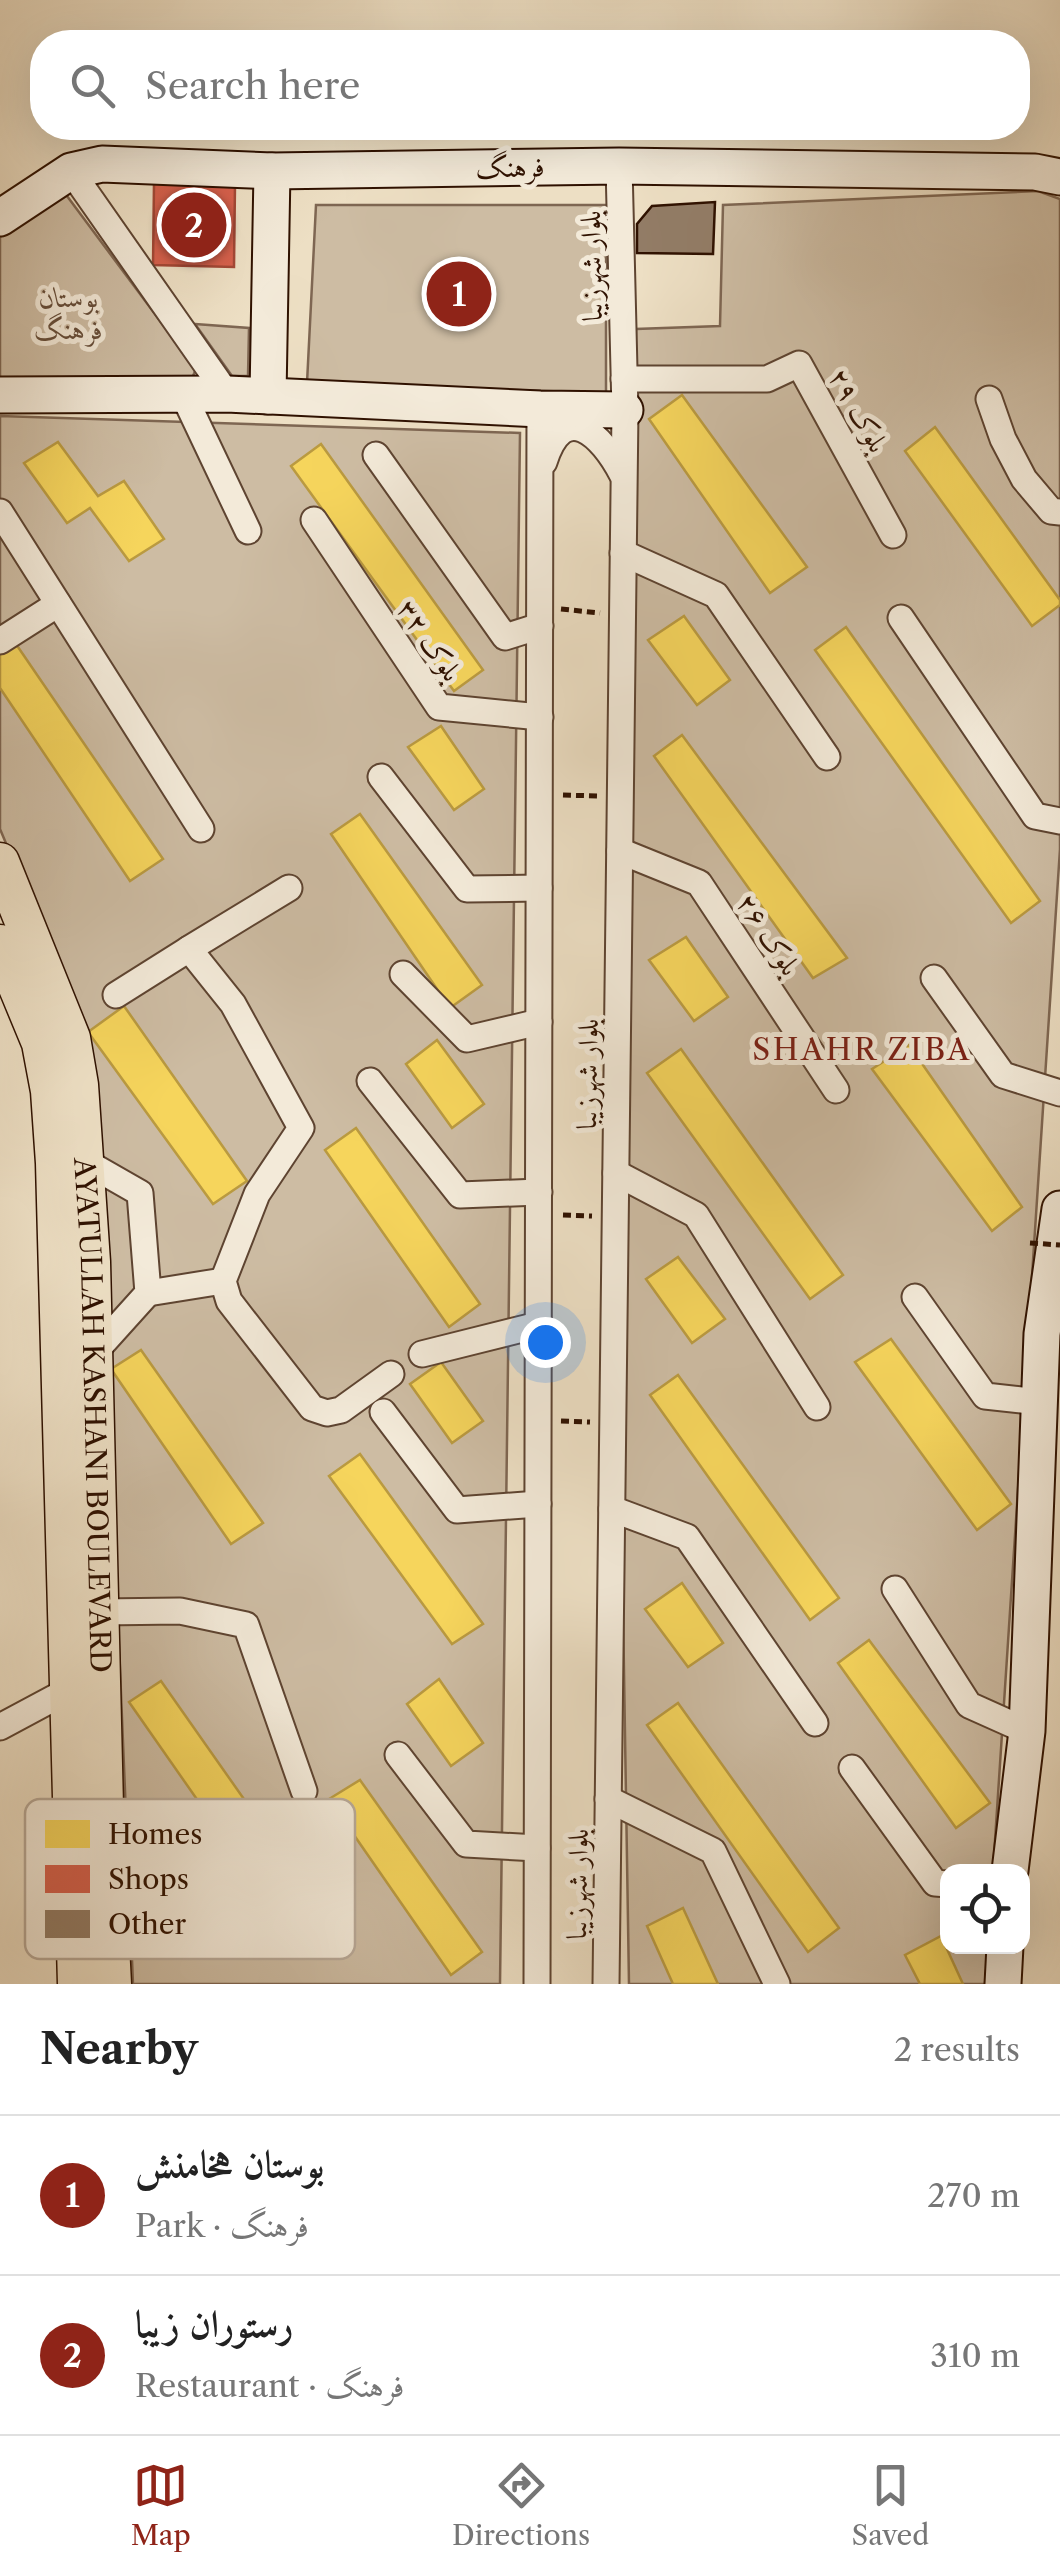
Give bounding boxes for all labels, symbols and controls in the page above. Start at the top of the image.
search box [30,30,1030,140]
icon: search [65,58,120,113]
text: Search here [145,62,360,109]
street label: فرهنگ [475,149,545,186]
pin: 2 [162,188,226,262]
street label: بلوار شهرزیبا [573,210,611,322]
pin: 1 [426,256,492,332]
park label: بوستان فرهنگ [34,280,104,347]
street label: بلوک ۲۹ [821,362,896,459]
street label: بلوک ۳۲ [390,593,470,688]
street label: بلوک ۲۶ [729,887,808,982]
street label: بلوار شهرزیبا [569,1018,607,1130]
district label: SHAHR ZIBA [752,1031,972,1068]
street label: AYATULLAH KASHANI BOULEVARD [67,1155,118,1673]
your location [520,1317,571,1368]
legend [25,1799,355,1959]
text: Homes [108,1817,202,1851]
street label: بلوار شهرزیبا [559,1828,597,1940]
text: Shops [108,1862,189,1896]
map controls [940,1864,1030,1954]
button: locate [940,1864,1030,1954]
text: Other [108,1907,186,1941]
text: Nearby [40,2023,198,2075]
text: 2 results [894,2030,1020,2069]
text: بوستان هخامنش [135,2140,325,2187]
text: 1 [65,2176,80,2215]
text: 270 m [927,2176,1020,2215]
text: Park · فرهنگ [135,2206,309,2245]
text: رستوران زیبا [135,2300,293,2347]
text: 2 [63,2336,82,2375]
text: 310 m [930,2336,1020,2375]
text: Restaurant · فرهنگ [135,2366,404,2405]
tab: Map [131,2458,191,2552]
tab: Directions [452,2458,590,2552]
tab: Saved [852,2458,929,2552]

